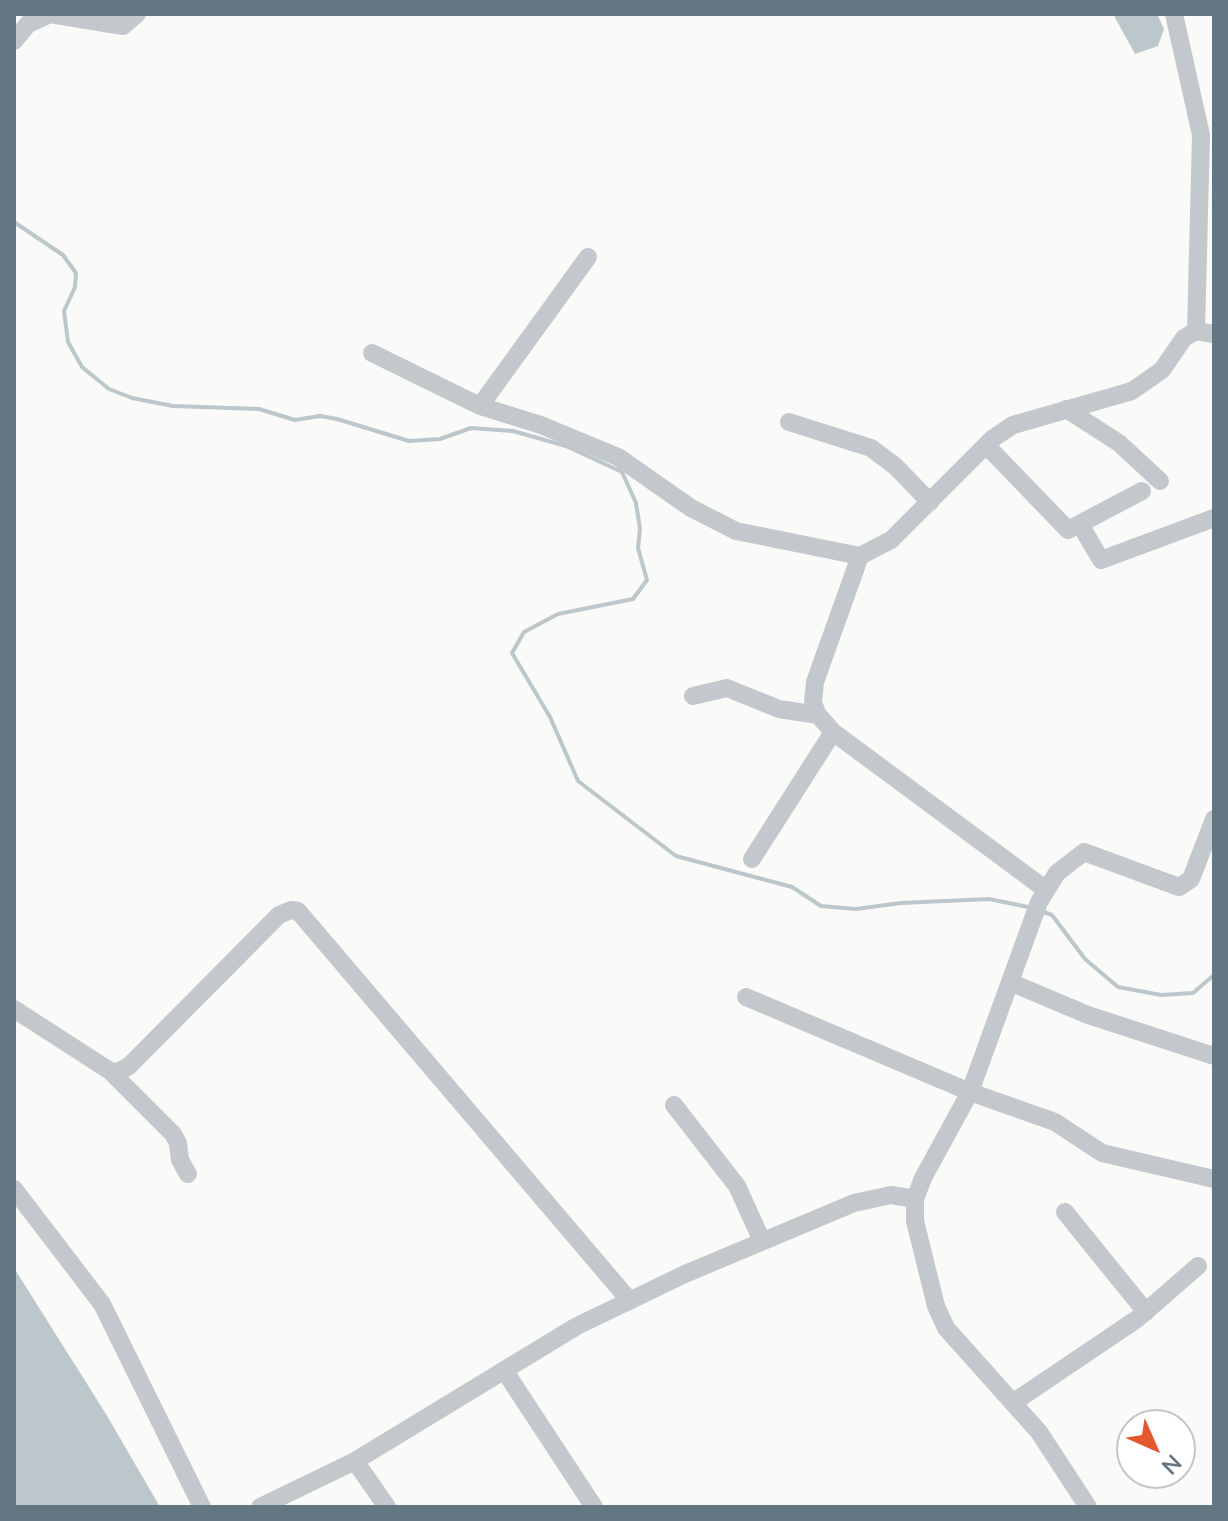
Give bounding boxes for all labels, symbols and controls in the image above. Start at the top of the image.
north arrow [1116,1409,1196,1489]
text: N [1156,1449,1187,1480]

